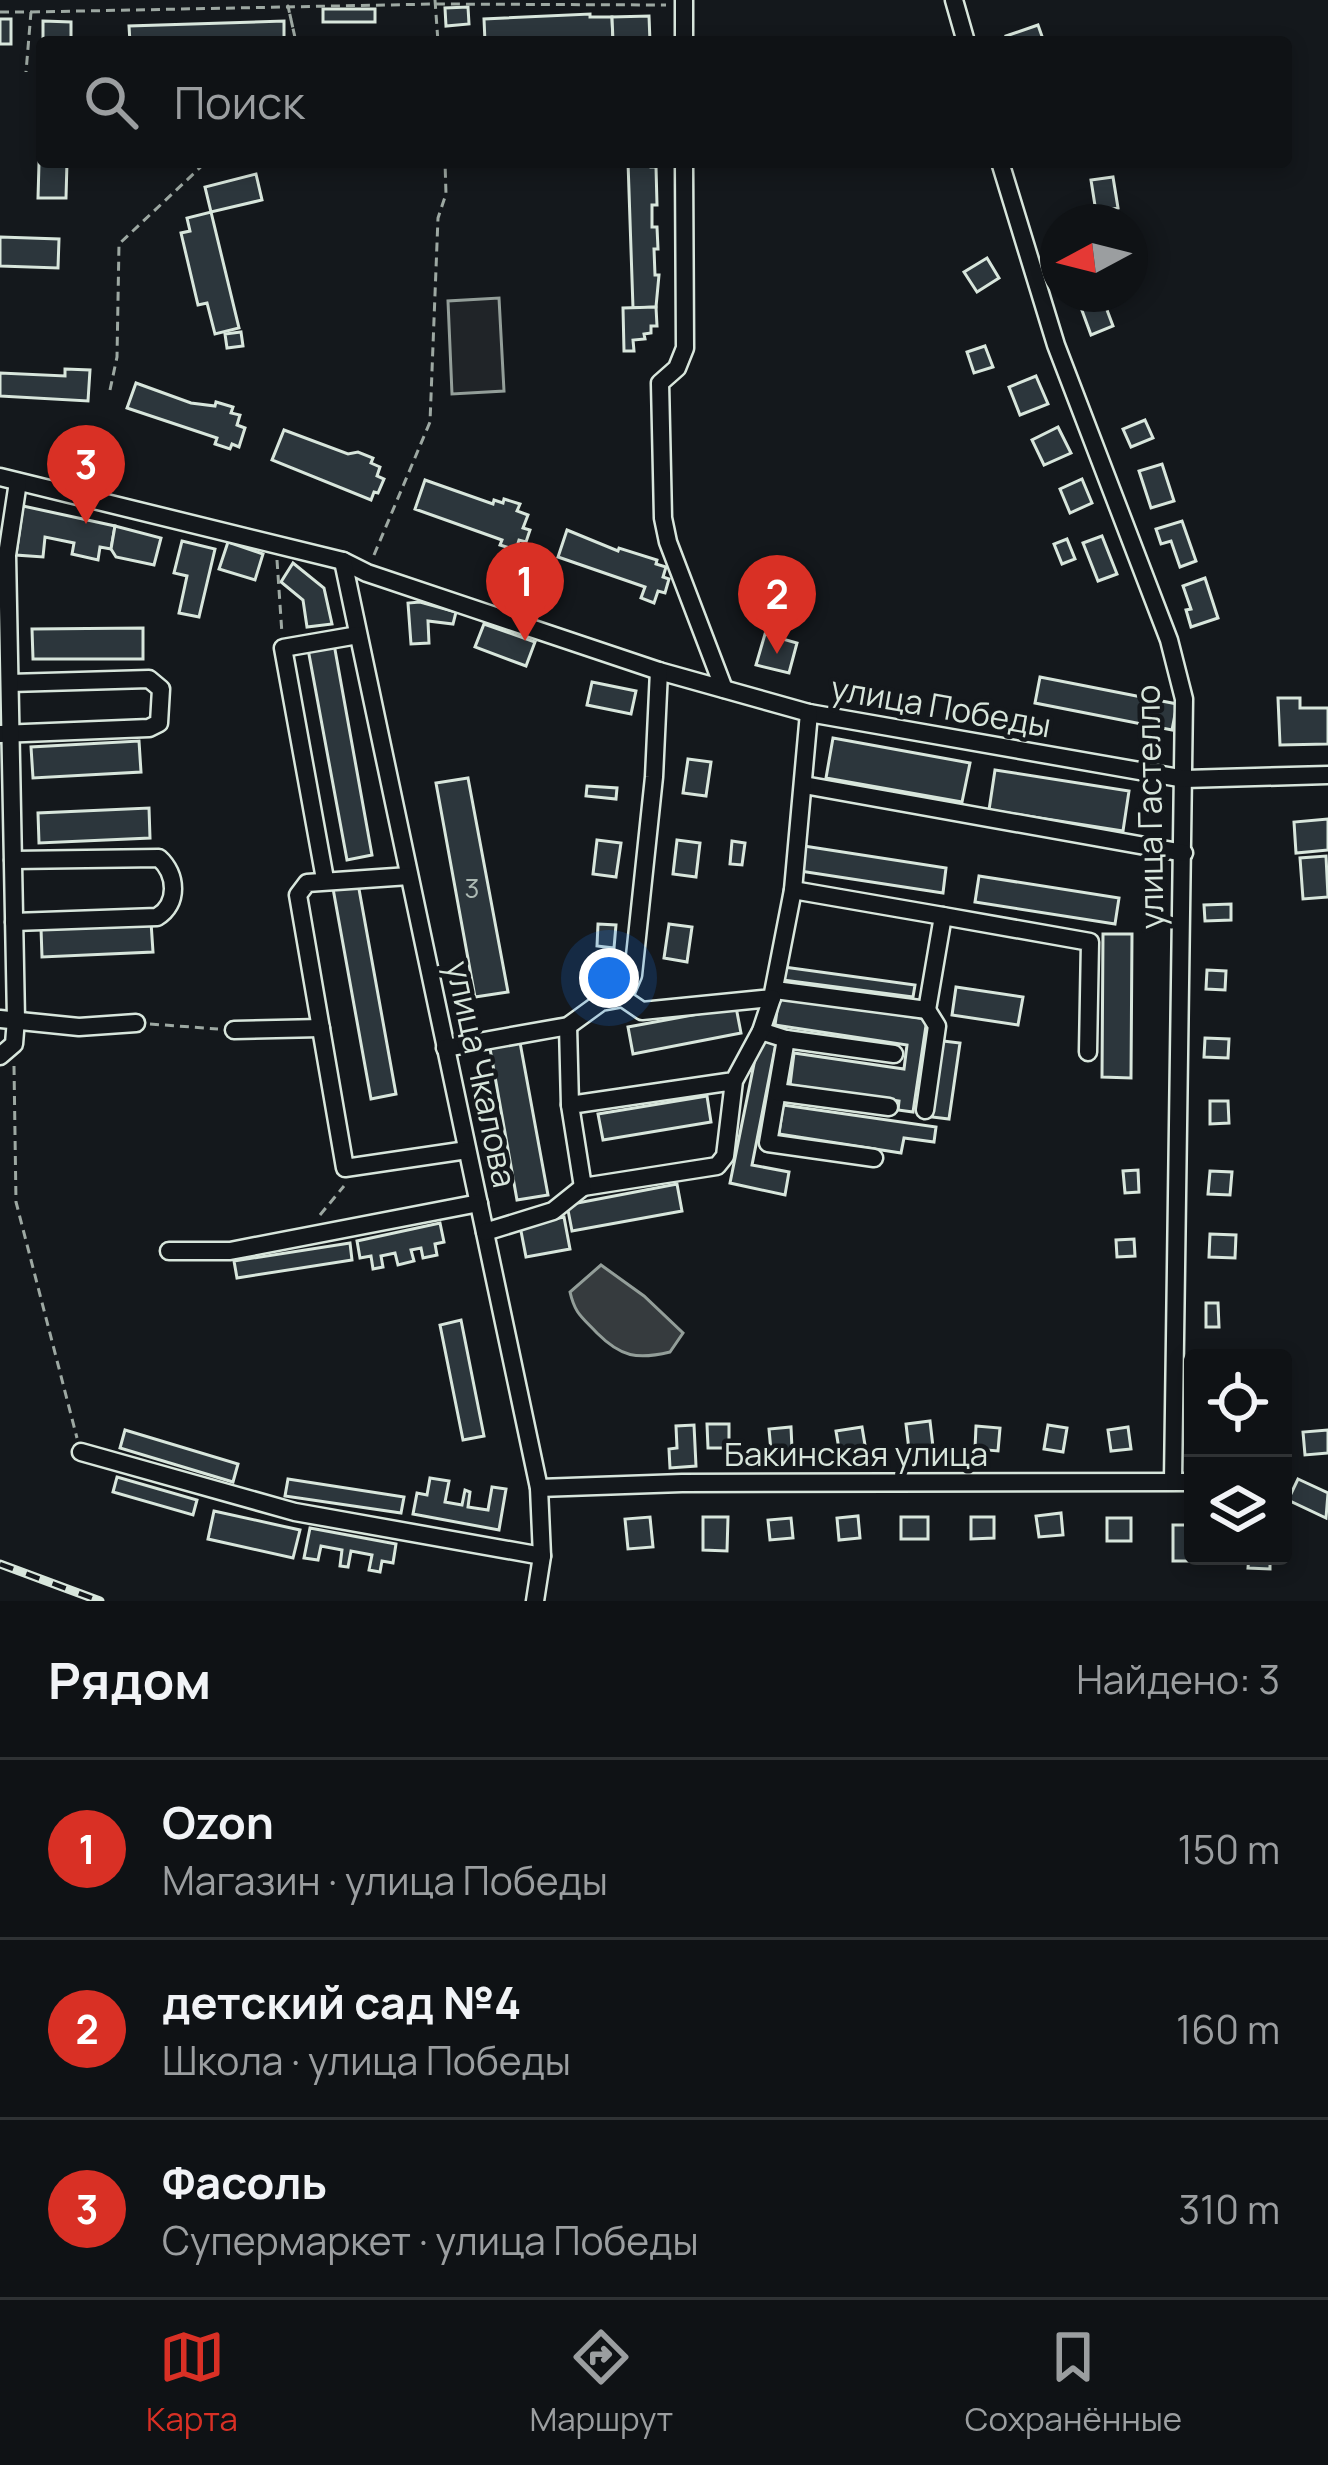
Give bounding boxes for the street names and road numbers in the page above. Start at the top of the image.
street label: улица Победы [828,665,1054,747]
street label: улица Гастелло [1124,684,1174,930]
street label: улица Чкалова [436,957,528,1191]
street label: Бакинская улица [724,1431,988,1476]

